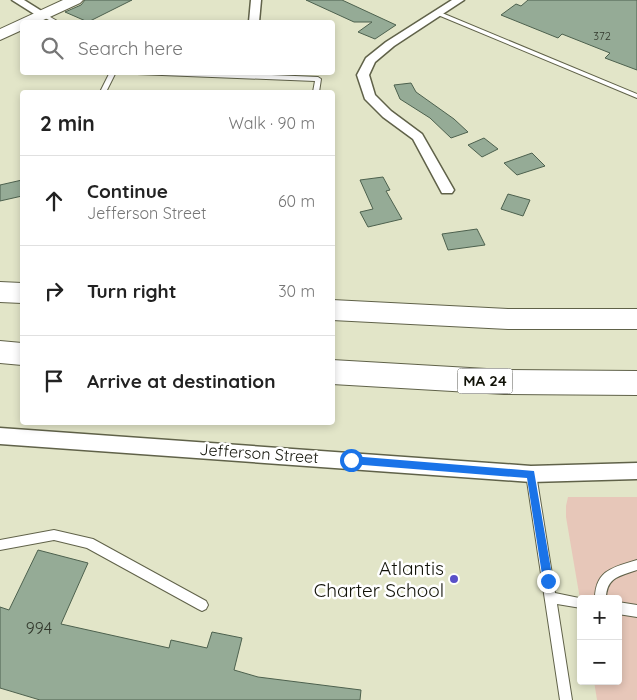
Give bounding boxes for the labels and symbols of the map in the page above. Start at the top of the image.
house number: 372 [593,29,611,43]
road number: MA 24 [458,368,512,394]
street label: Jefferson Street [199,439,319,467]
route start [340,449,363,472]
place label: Atlantis Charter School [314,556,444,602]
route end [537,570,560,593]
marker: Atlantis Charter School [448,573,460,585]
house number: 994 [26,618,52,638]

